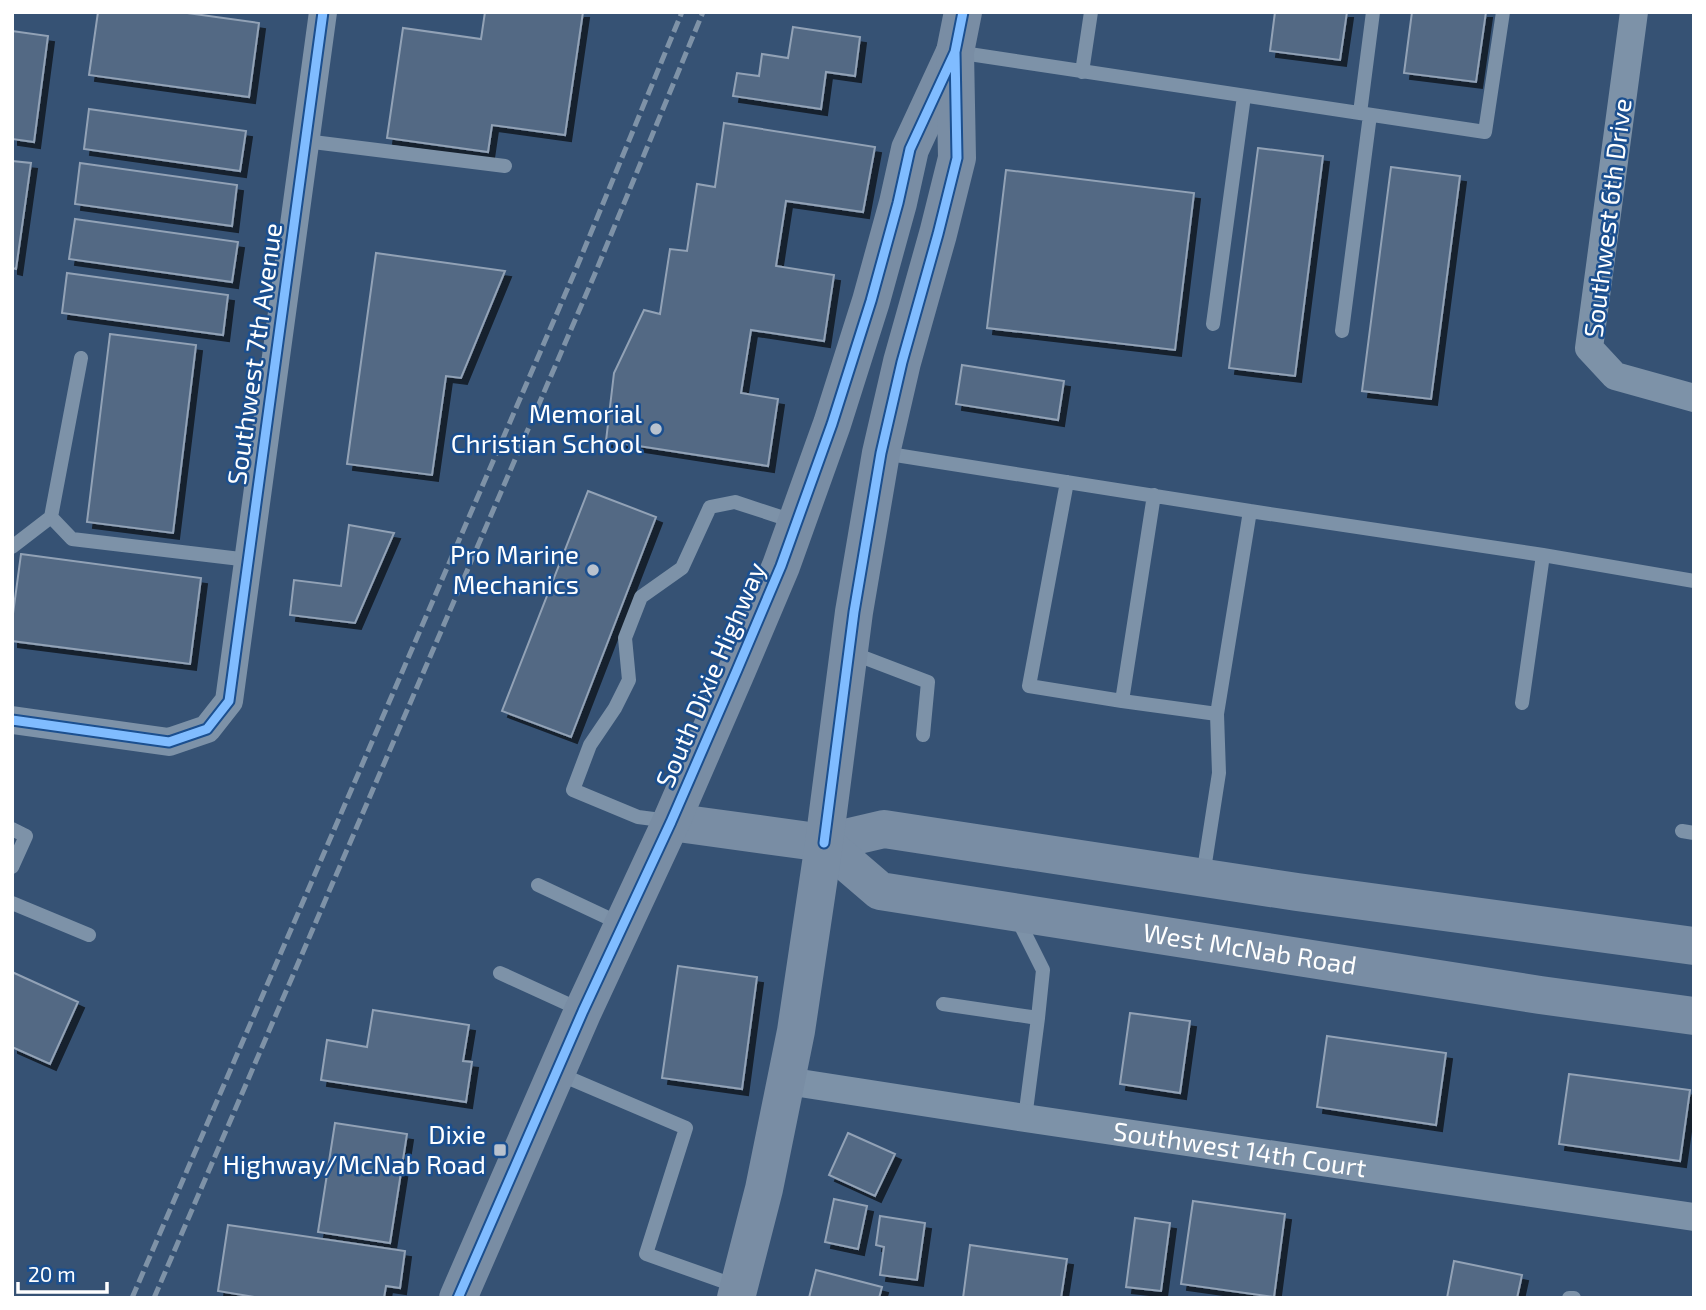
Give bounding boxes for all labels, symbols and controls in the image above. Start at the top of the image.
street label: Southwest 6th Drive [1576,96,1637,339]
street label: Southwest 7th Avenue [220,221,287,487]
place label: Memorial Christian School [451,397,642,458]
marker: Memorial Christian School [648,421,664,437]
place label: Pro Marine Mechanics [450,538,579,599]
street label: South Dixie Highway [648,557,771,792]
marker: Pro Marine Mechanics [585,562,601,578]
street label: West McNab Road [1141,916,1359,980]
street label: Southwest 14th Court [1111,1114,1369,1182]
place label: Dixie Highway/McNab Road [222,1118,486,1179]
marker: Dixie Highway/McNab Road [492,1142,508,1158]
scale bar [18,1250,107,1294]
text: 20 m [28,1261,76,1286]

